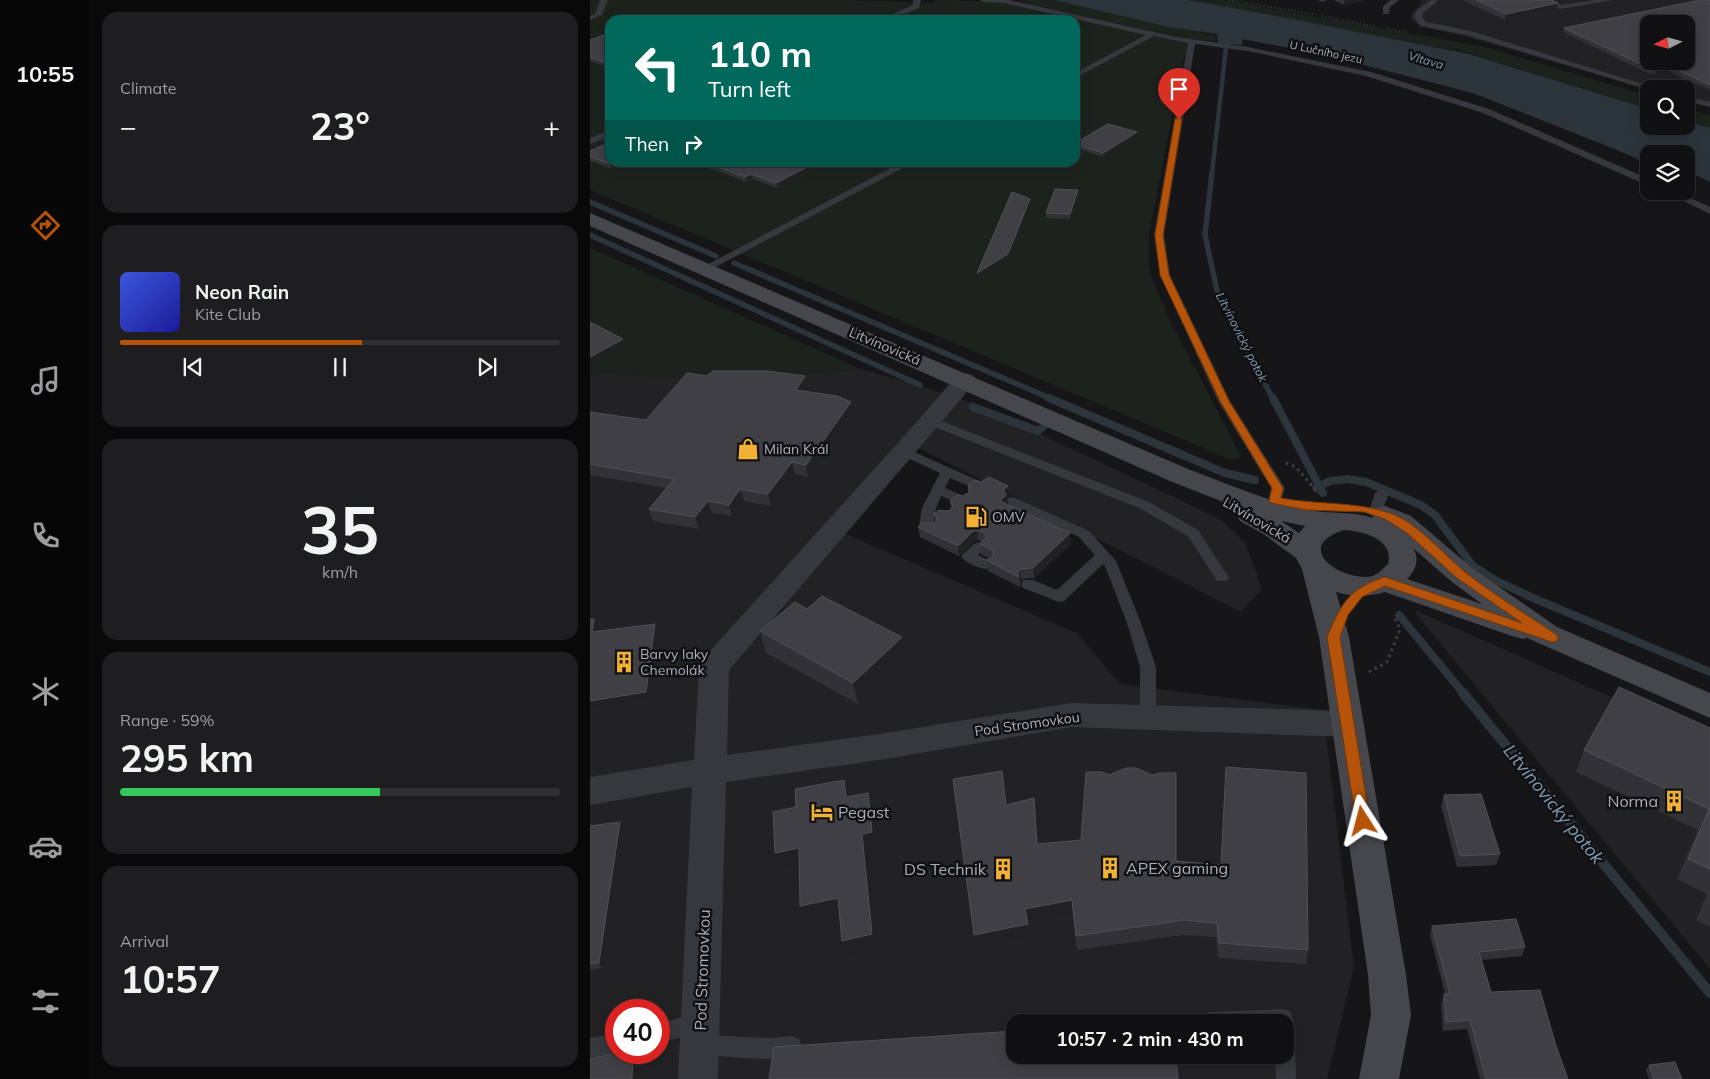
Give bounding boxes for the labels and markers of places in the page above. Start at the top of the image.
pin [1158,68,1200,119]
shop icon: Milan Král [735,436,761,462]
place label: Milan Král [764,440,829,458]
fuel station icon: OMV [963,504,989,530]
place label: OMV [992,508,1025,526]
place label: Barvy laky Chemolák [640,645,709,679]
building icon: Barvy laky Chemolák [611,649,637,675]
building icon: Norma [1661,788,1687,814]
place label: Norma [1607,791,1658,811]
hotel icon: Pegast [809,799,835,825]
place label: Pegast [838,802,890,822]
building icon: APEX gaming [1097,855,1123,881]
building icon: DS Technik [990,856,1016,882]
place label: APEX gaming [1126,858,1228,878]
place label: DS Technik [904,859,987,879]

